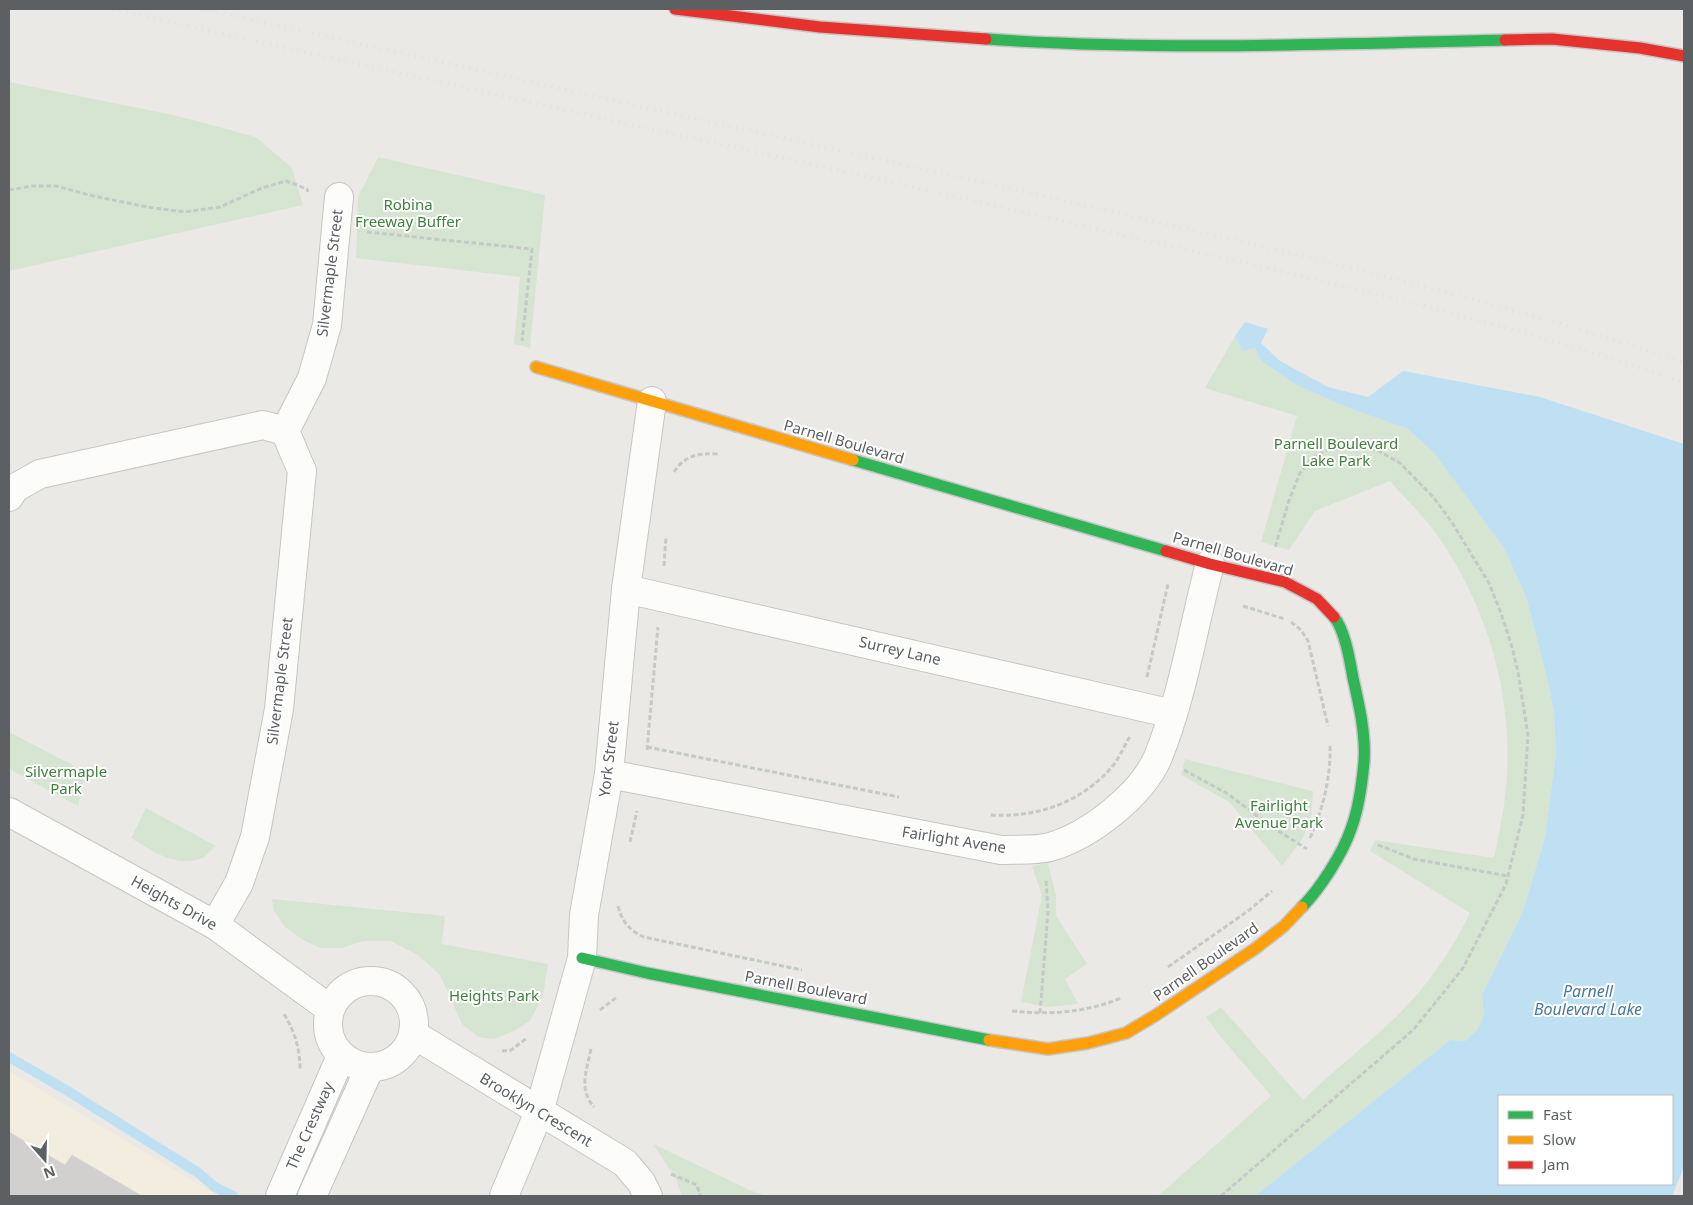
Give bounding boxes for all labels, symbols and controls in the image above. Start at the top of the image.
park label: Robina Freeway Buffer [355,194,461,231]
street label: Silvermaple Street [311,208,347,338]
street label: Parnell Boulevard [782,414,907,468]
park label: Parnell Boulevard Lake Park [1274,433,1398,470]
street label: Parnell Boulevard [1171,526,1296,580]
street label: Silvermaple Street [261,616,297,746]
street label: Surrey Lane [857,631,943,669]
street label: York Street [593,719,623,798]
park label: Silvermaple Park [25,761,107,798]
park label: Fairlight Avenue Park [1235,795,1323,832]
street label: Fairlight Avene [901,821,1008,857]
street label: Heights Drive [128,870,221,934]
street label: Parnell Boulevard [1149,917,1262,1005]
street label: Parnell Boulevard [743,965,869,1009]
water label: Parnell Boulevard Lake [1534,980,1642,1020]
park label: Heights Park [449,985,539,1005]
street label: Brooklyn Crescent [477,1068,597,1151]
street label: The Crestway [281,1078,338,1173]
legend [1498,1095,1673,1185]
text: Fast [1543,1104,1572,1124]
text: Slow [1543,1129,1576,1149]
north arrow [20,1135,70,1185]
text: Jam [1541,1154,1570,1174]
text: N [41,1162,58,1184]

